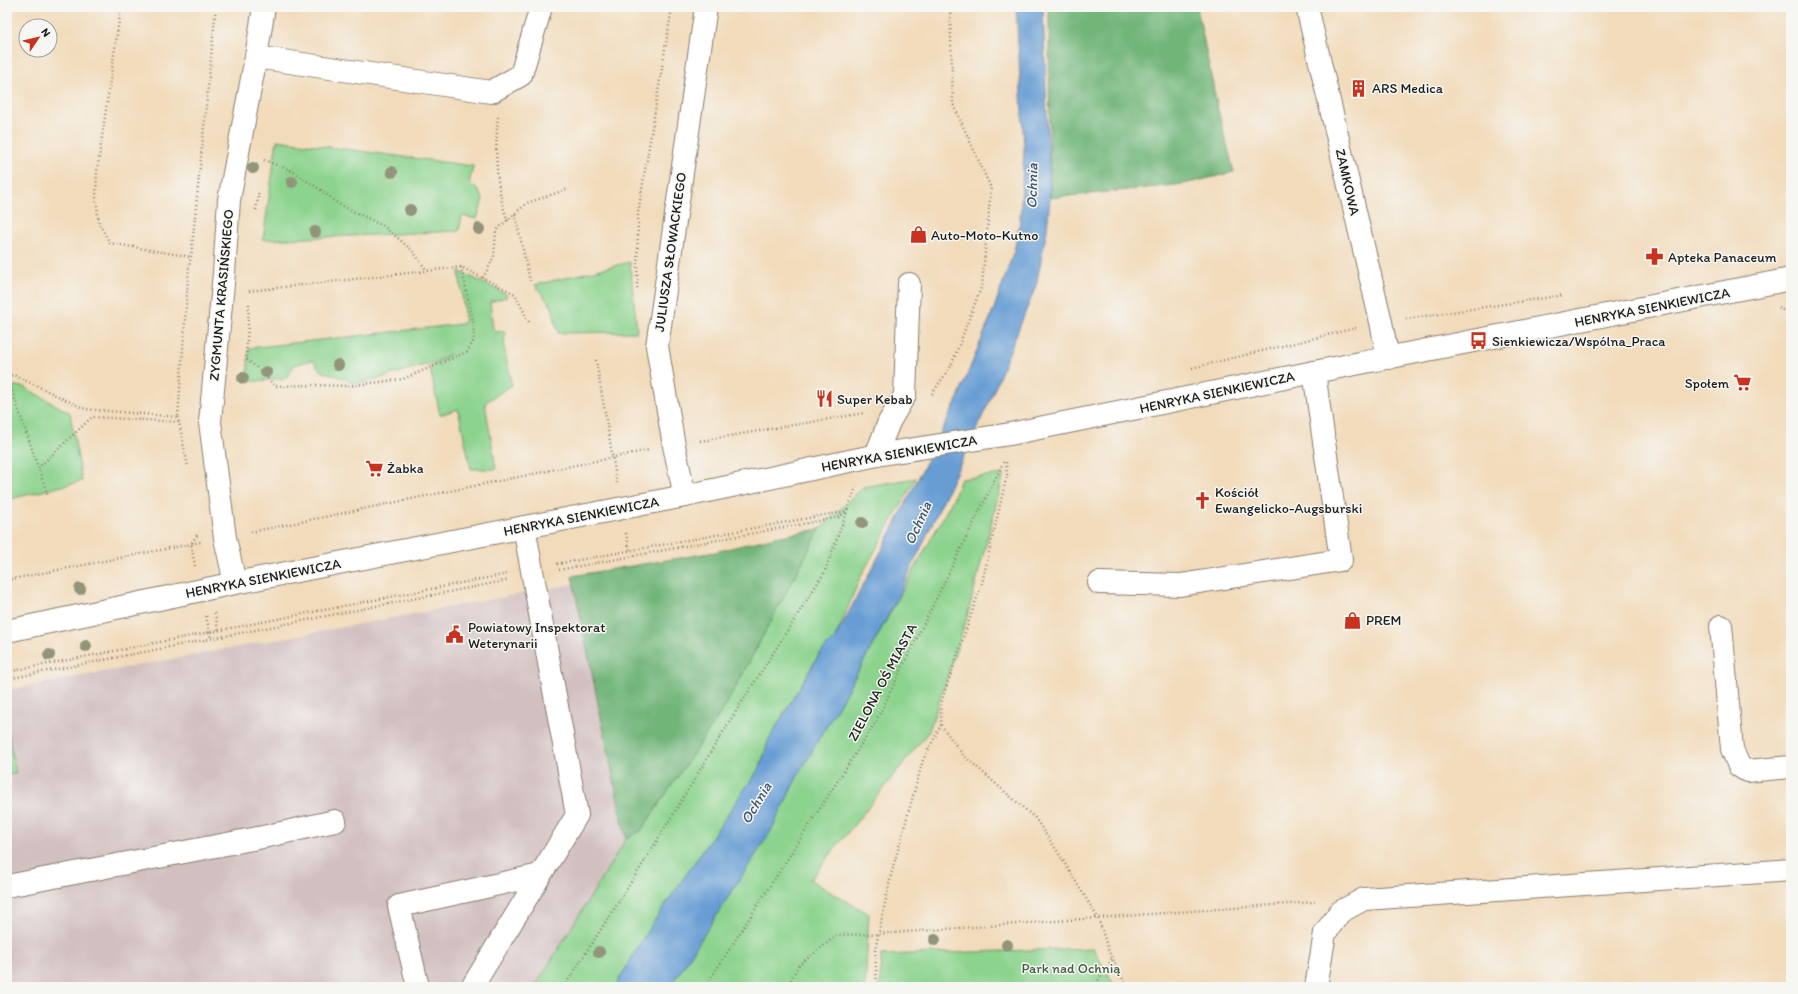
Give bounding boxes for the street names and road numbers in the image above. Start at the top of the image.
street label: ZAMKOWA [1332,147,1363,217]
street label: JULIUSZA SŁOWACKIEGO [651,171,690,333]
street label: ZYGMUNTA KRASIŃSKIEGO [206,208,237,382]
street label: HENRYKA SIENKIEWICZA [1573,284,1731,331]
street label: HENRYKA SIENKIEWICZA [1138,368,1296,417]
street label: HENRYKA SIENKIEWICZA [820,431,978,476]
street label: HENRYKA SIENKIEWICZA [502,493,660,540]
street label: HENRYKA SIENKIEWICZA [184,555,342,602]
street label: ZIELONA OŚ MIASTA [844,620,921,744]

